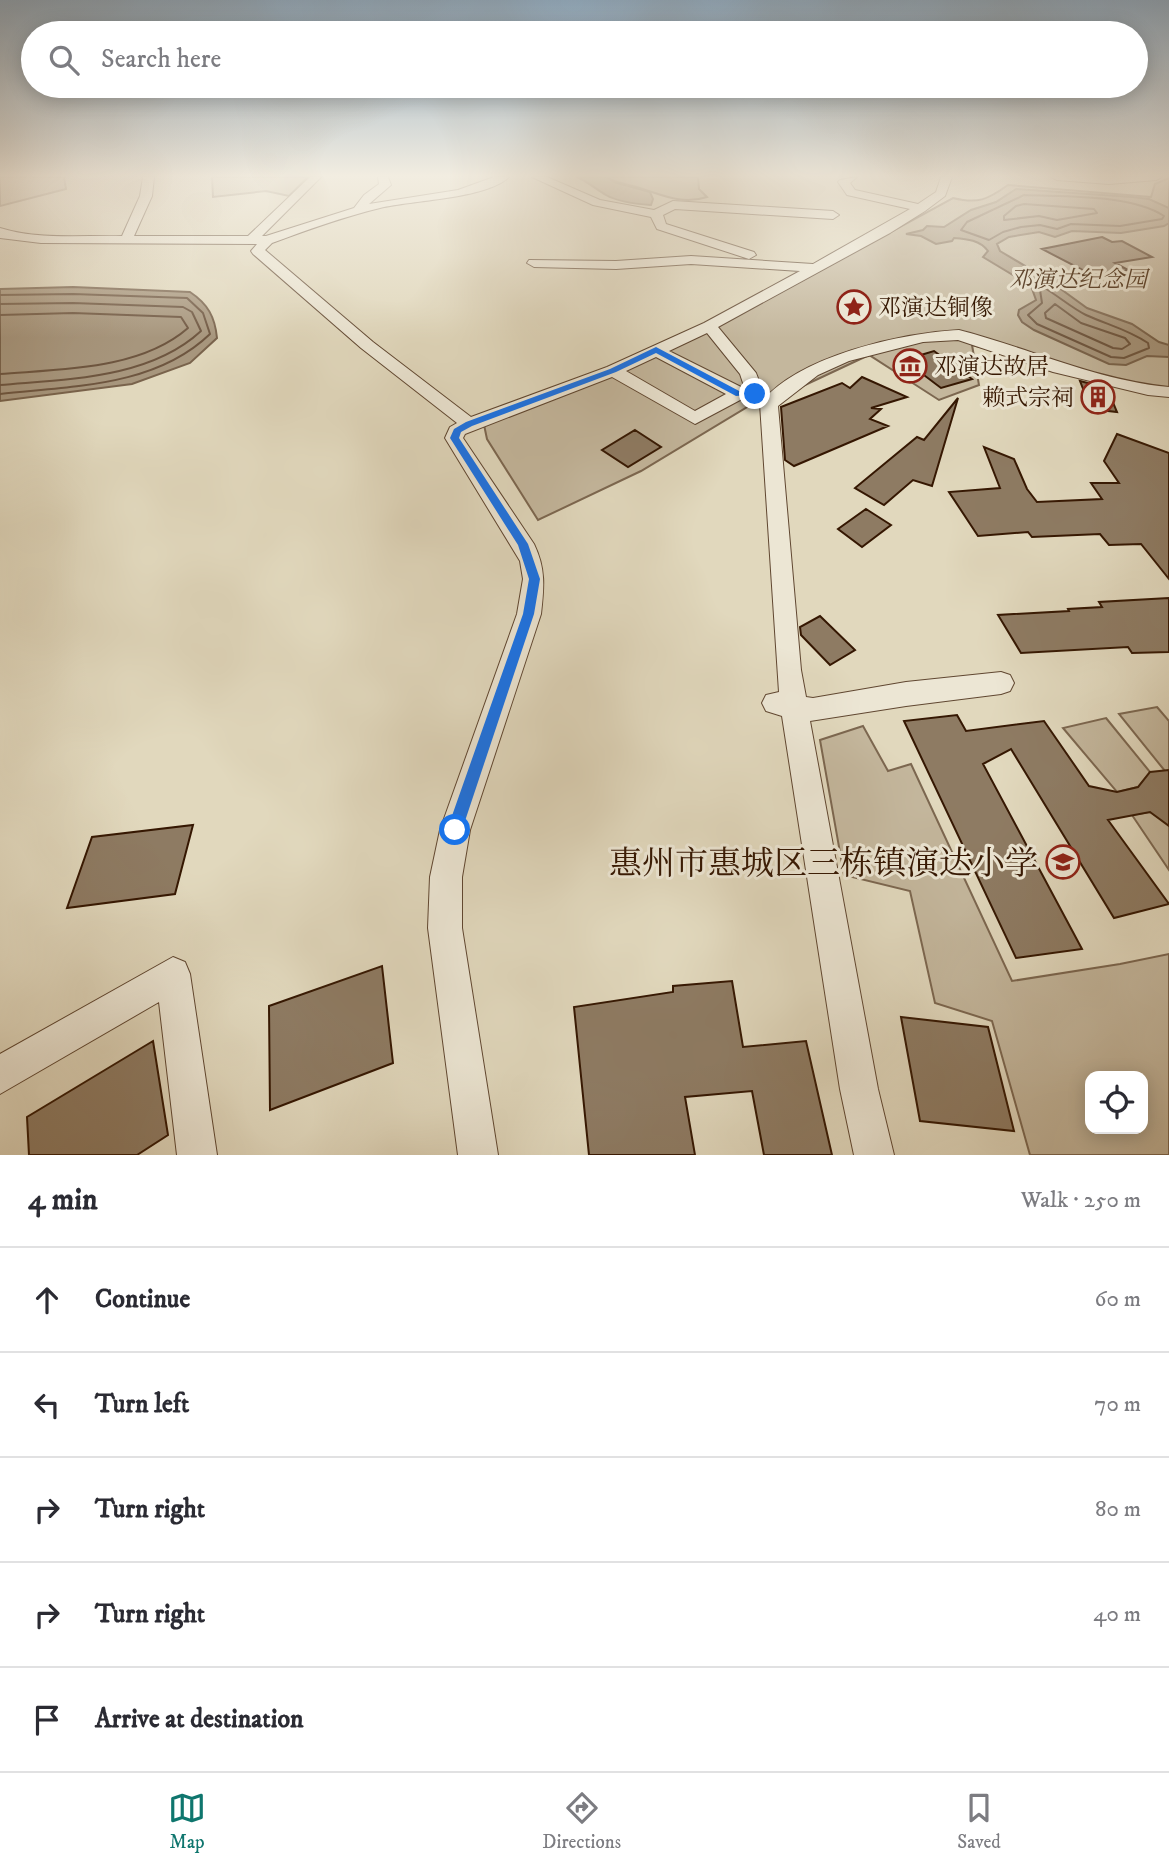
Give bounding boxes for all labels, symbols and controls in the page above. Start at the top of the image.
search box [21,21,1148,98]
icon: search [45,41,83,79]
text: Search here [101,43,221,76]
park label: 邓演达纪念园 [1009,266,1151,295]
place icon: 邓演达铜像 [835,288,873,326]
place label: 邓演达铜像 [878,294,993,323]
museum icon: 邓演达故居 [891,347,929,385]
place label: 邓演达故居 [934,353,1049,382]
route end [739,378,770,409]
building icon: 赖式宗祠 [1079,378,1117,416]
place label: 赖式宗祠 [982,384,1074,413]
route start [439,814,470,845]
school or university icon: 惠州市惠城区三栋镇演达小学 [1044,843,1082,881]
place label: 惠州市惠城区三栋镇演达小学 [609,844,1038,885]
map controls [1085,1071,1148,1134]
button: locate [1085,1071,1148,1134]
text: 4 min [28,1182,98,1219]
text: Walk · 250 m [1021,1186,1141,1215]
icon: ahead [28,1281,66,1319]
text: Continue [95,1283,190,1316]
text: 60 m [1094,1285,1141,1314]
icon: left [28,1386,66,1424]
text: Turn left [95,1388,189,1421]
text: 70 m [1094,1390,1141,1419]
icon: right [28,1491,66,1529]
text: Turn right [95,1493,205,1526]
text: 80 m [1095,1495,1141,1524]
icon: right [28,1596,66,1634]
text: Turn right [95,1598,205,1631]
text: 40 m [1093,1600,1141,1629]
icon: arrive [28,1701,66,1739]
text: Arrive at destination [95,1703,304,1736]
tab: Map [168,1789,206,1854]
tab: Directions [542,1789,621,1854]
tab: Saved [957,1789,1001,1854]

